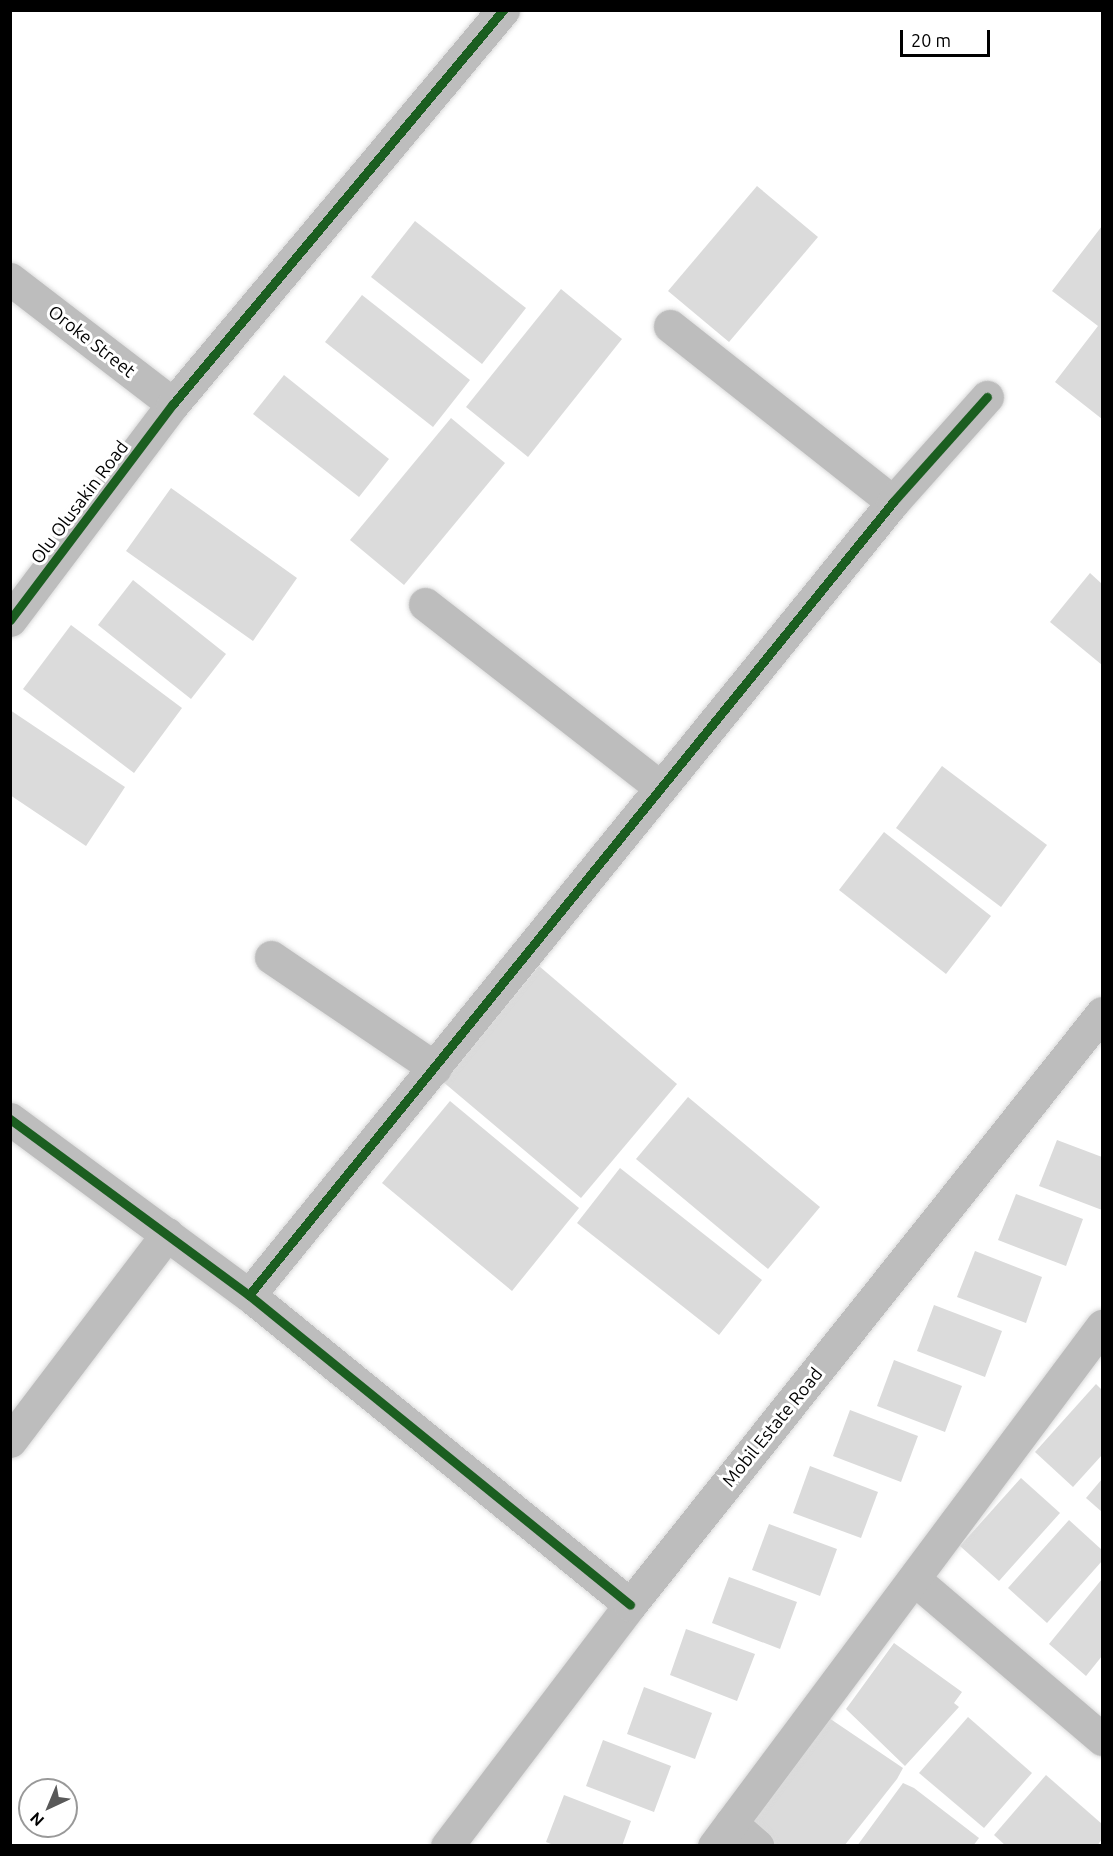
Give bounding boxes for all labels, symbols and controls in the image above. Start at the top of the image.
scale bar [903,18,993,56]
text: 20 m [911,30,951,50]
street label: Oroke Street [44,300,140,382]
street label: Olu Olusakin Road [26,436,132,568]
street label: Mobil Estate Road [717,1363,827,1491]
north arrow [18,1778,78,1838]
text: N [26,1809,47,1830]

